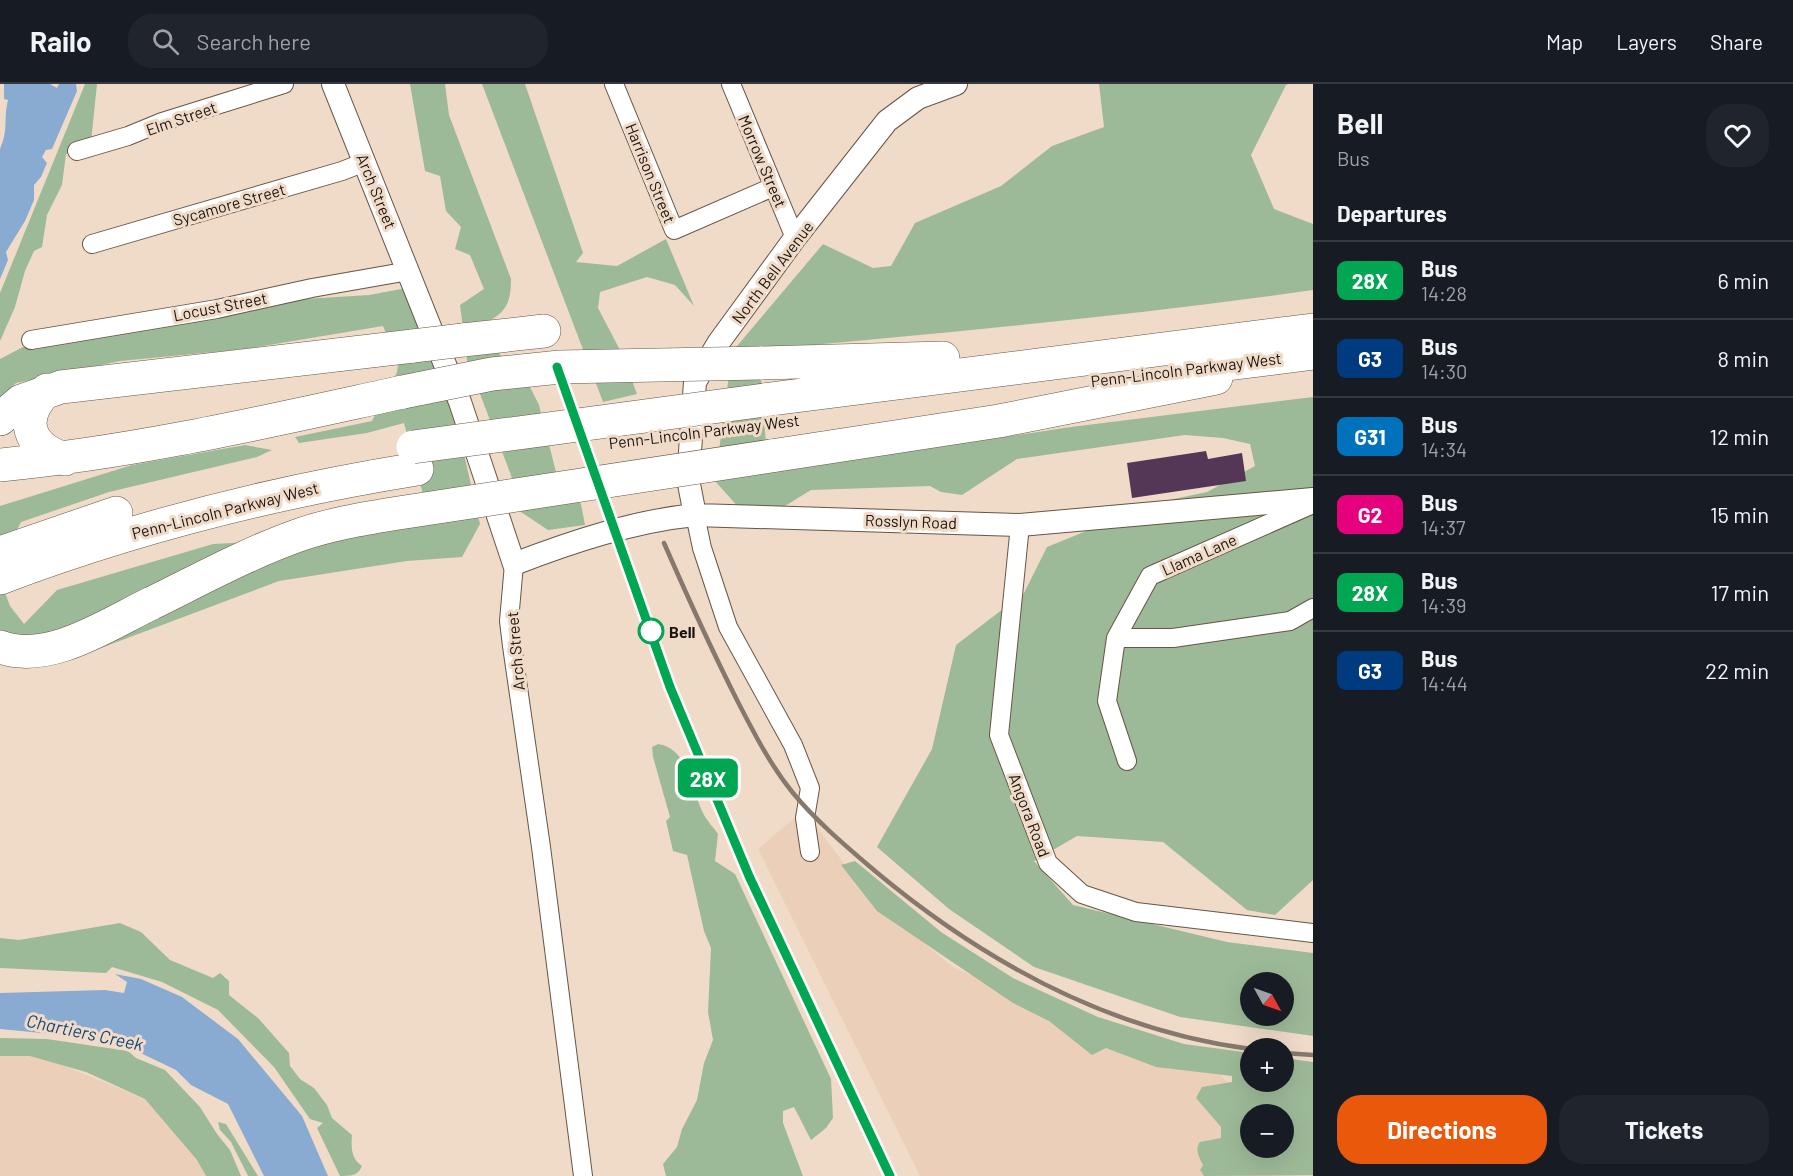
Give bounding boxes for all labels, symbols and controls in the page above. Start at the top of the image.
search box [128,14,548,68]
text: Railo [30,24,92,58]
icon: search [149,25,182,58]
text: Search here [197,28,311,54]
text: Map [1546,29,1583,54]
text: Layers [1616,29,1677,54]
text: Share [1710,29,1763,54]
street label: Elm Street [143,97,219,139]
button: heart [1706,104,1769,167]
text: Bell [1337,106,1383,140]
street label: Morrow Street [735,112,791,210]
street label: Harrison Street [622,120,680,226]
text: Bus [1337,146,1370,170]
street label: Arch Street [353,151,401,231]
street label: Sycamore Street [171,179,287,229]
text: Departures [1337,200,1447,226]
street label: North Bell Avenue [727,217,817,327]
text: Bus [1421,255,1458,281]
text: 6 min [1718,267,1769,293]
text: 28X [1352,268,1388,293]
text: 14:28 [1421,281,1467,305]
street label: Locust Street [172,288,268,324]
text: Bus [1421,333,1458,359]
text: 8 min [1717,345,1769,371]
text: G3 [1358,346,1382,371]
street label: Penn-Lincoln Parkway West [1090,348,1282,390]
text: 14:30 [1421,359,1467,383]
street label: Penn-Lincoln Parkway West [608,410,800,452]
text: Bus [1421,411,1458,437]
text: 12 min [1709,423,1769,449]
text: G31 [1354,424,1386,449]
text: 14:34 [1421,437,1467,461]
street label: Penn-Lincoln Parkway West [130,478,320,542]
text: Bus [1421,489,1458,515]
text: 15 min [1710,501,1769,527]
text: G2 [1358,502,1382,527]
street label: Rosslyn Road [865,510,957,532]
text: 14:37 [1421,515,1466,539]
street label: Llama Lane [1159,529,1239,579]
text: Bus [1421,567,1458,593]
text: 17 min [1711,579,1769,605]
text: 28X [1352,580,1388,605]
text: 14:39 [1421,593,1467,617]
street label: Arch Street [502,611,528,691]
marker: Bell [638,618,664,644]
place label: Bell [669,622,696,641]
text: Bus [1421,645,1458,671]
text: 22 min [1705,657,1769,683]
text: G3 [1358,658,1382,683]
text: 14:44 [1421,671,1468,695]
line badge: 28X [674,758,742,798]
text: 28X [690,766,726,791]
street label: Angora Road [1005,770,1055,860]
north arrow [1240,972,1294,1026]
map controls [1240,972,1294,1158]
water label: Chartiers Creek [25,1009,146,1055]
button: + [1240,1038,1294,1092]
button: Directions [1337,1095,1547,1164]
button: Tickets [1559,1095,1769,1164]
button: − [1240,1104,1294,1158]

